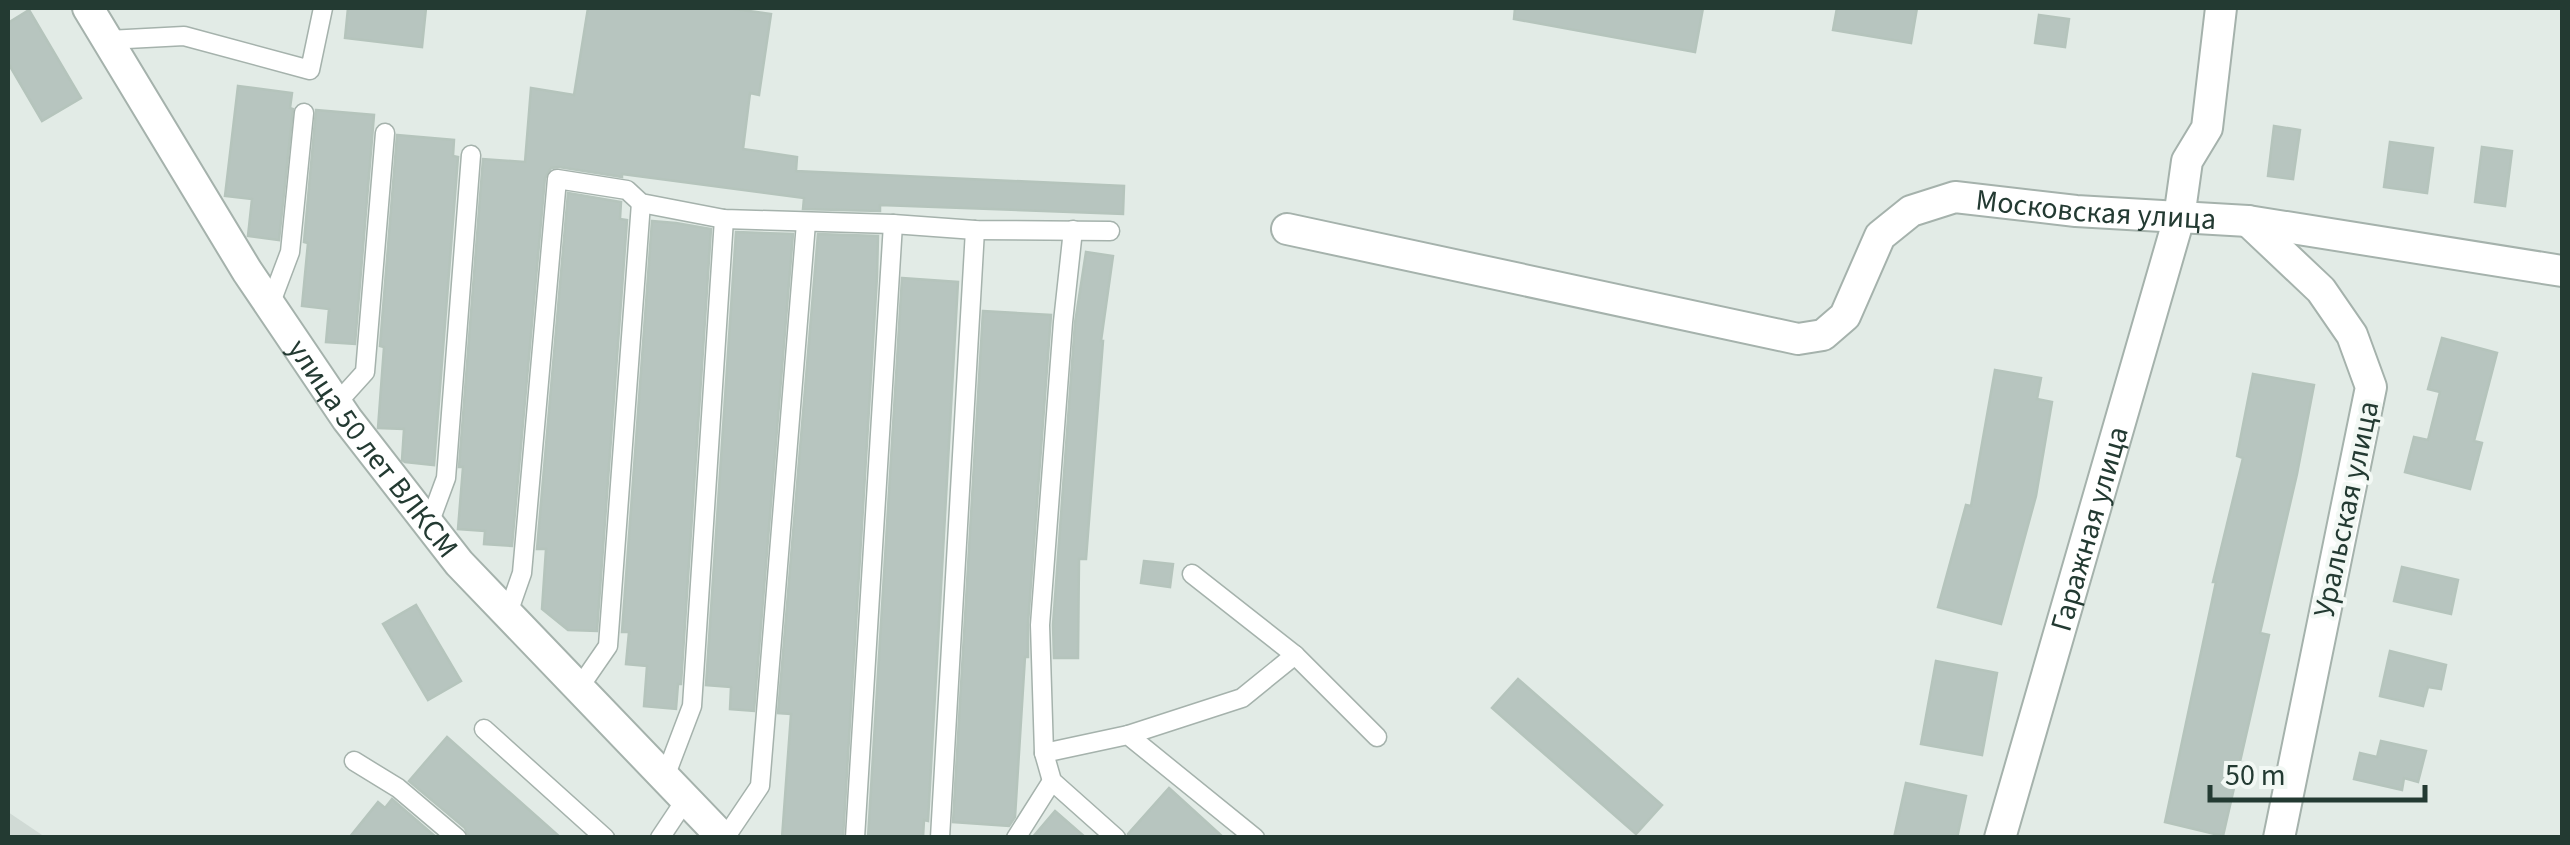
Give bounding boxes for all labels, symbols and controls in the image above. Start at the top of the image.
street label: Московская улица [1973,179,2217,241]
street label: улица 50 лет ВЛКСМ [277,330,468,567]
street label: Уральская улица [2303,397,2390,621]
street label: Гаражная улица [2040,421,2140,636]
scale bar [2210,740,2425,802]
text: 50 m [2225,754,2286,797]

